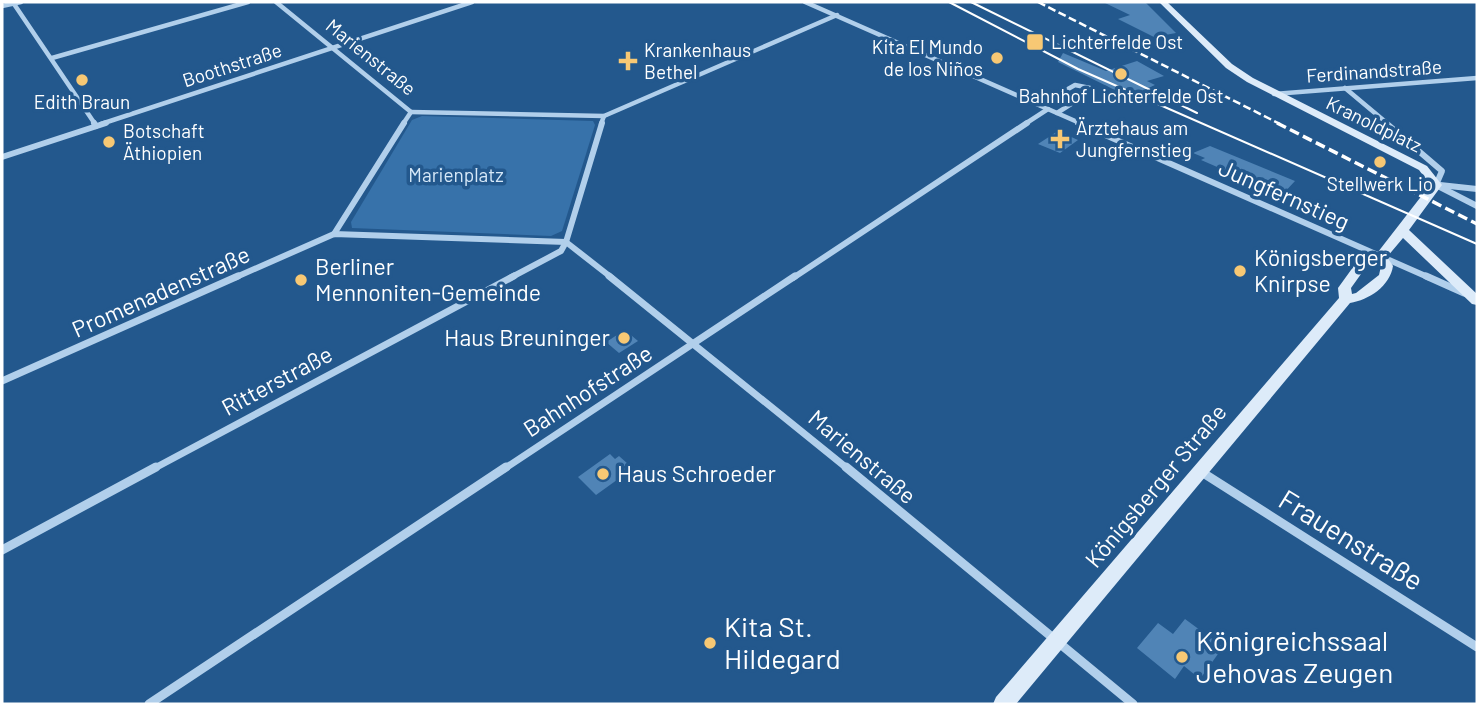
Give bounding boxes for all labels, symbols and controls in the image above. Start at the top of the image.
street label: Marienstraße [322,13,421,100]
place label: Lichterfelde Ost [1051,30,1183,53]
marker: Lichterfelde Ost [1025,32,1045,52]
place label: Kita El Mundo de los Niños [872,35,983,80]
street label: Boothstraße [179,38,284,91]
place label: Krankenhaus Bethel [644,38,751,83]
marker: Kita El Mundo de los Niños [989,50,1005,66]
marker: Krankenhaus Bethel [618,51,638,71]
street label: Ferdinandstraße [1305,54,1443,87]
marker: Bahnhof Lichterfelde Ost [1113,66,1129,82]
marker: Edith Braun [74,72,90,88]
place label: Bahnhof Lichterfelde Ost [1018,84,1224,107]
place label: Edith Braun [34,90,130,113]
street label: Kranoldplatz [1323,91,1426,157]
place label: Ärztehaus am Jungfernstieg [1076,116,1192,161]
place label: Botschaft Äthiopien [123,119,205,164]
marker: Ärztehaus am Jungfernstieg [1050,129,1070,149]
marker: Botschaft Äthiopien [101,134,117,150]
street label: Jungfernstieg [1215,153,1354,235]
marker: Stellwerk Lio [1372,154,1388,170]
park label: Marienplatz [408,163,504,186]
place label: Stellwerk Lio [1327,172,1433,195]
street label: Promenadenstraße [67,239,254,343]
place label: Königsberger Knirpse [1254,243,1388,297]
place label: Berliner Mennoniten-Gemeinde [315,252,541,306]
marker: Königsberger Knirpse [1232,263,1248,279]
marker: Berliner Mennoniten-Gemeinde [293,272,309,288]
place label: Haus Breuninger [444,323,611,351]
marker: Haus Breuninger [616,330,632,346]
street label: Bahnhofstraße [518,338,657,442]
street label: Ritterstraße [216,339,337,421]
street label: Königsberger Straße [1079,398,1232,573]
street label: Marienstraße [803,403,922,509]
place label: Haus Schroeder [617,459,776,487]
marker: Haus Schroeder [595,466,611,482]
street label: Frauenstraße [1273,481,1430,597]
place label: Kita St. Hildegard [724,609,841,675]
place label: Königreichssaal Jehovas Zeugen [1196,623,1393,689]
marker: Kita St. Hildegard [702,635,718,651]
marker: Königreichssaal Jehovas Zeugen [1174,649,1190,665]

